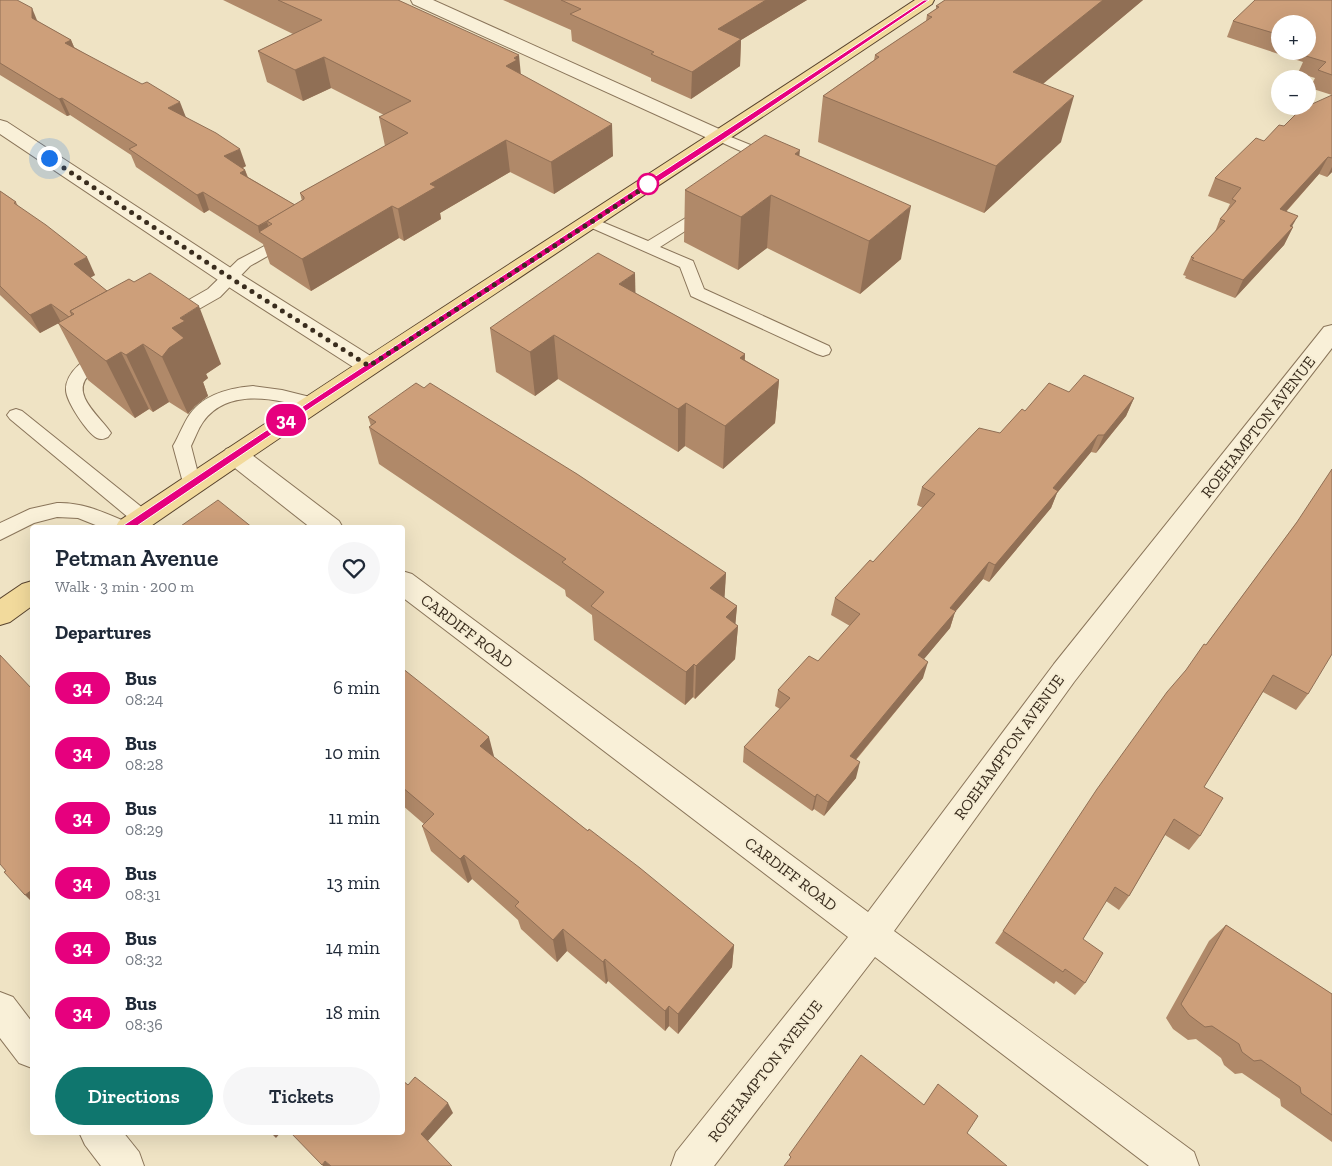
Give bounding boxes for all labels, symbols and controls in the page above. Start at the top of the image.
map controls [1271,15,1316,115]
button: + [1271,15,1316,60]
button: − [1271,70,1316,115]
your location [37,146,62,171]
unlabelled marker [637,173,659,195]
street label: ROEHAMPTON AVENUE [1197,352,1319,502]
line badge: 34 [264,404,308,436]
text: 34 [276,409,296,431]
button: heart [328,542,380,594]
text: Petman Avenue [55,543,218,572]
text: Walk · 3 min · 200 m [55,577,194,596]
street label: CARDIFF ROAD [417,590,517,672]
text: Departures [55,621,151,644]
text: Bus [125,667,157,690]
street label: ROEHAMPTON AVENUE [950,671,1068,823]
text: 6 min [333,676,380,699]
text: 34 [73,677,92,699]
text: 08:24 [125,690,163,709]
text: Bus [125,732,157,755]
text: 10 min [325,741,380,764]
text: 34 [73,742,92,764]
text: 08:28 [125,755,163,774]
text: Bus [125,797,157,820]
text: 11 min [328,806,380,829]
text: 34 [73,807,92,829]
text: 08:29 [125,820,163,839]
street label: CARDIFF ROAD [741,833,841,915]
text: Bus [125,862,157,885]
text: 13 min [326,871,380,894]
text: 34 [73,872,92,894]
text: 08:31 [125,885,160,904]
text: Bus [125,927,157,950]
text: 14 min [326,936,380,959]
text: 34 [73,937,92,959]
text: 08:32 [125,950,162,969]
text: Bus [125,992,157,1015]
street label: ROEHAMPTON AVENUE [704,996,826,1146]
text: 18 min [326,1001,380,1024]
text: 34 [73,1002,92,1024]
text: 08:36 [125,1015,163,1034]
button: Directions [55,1067,213,1125]
button: Tickets [223,1067,380,1125]

